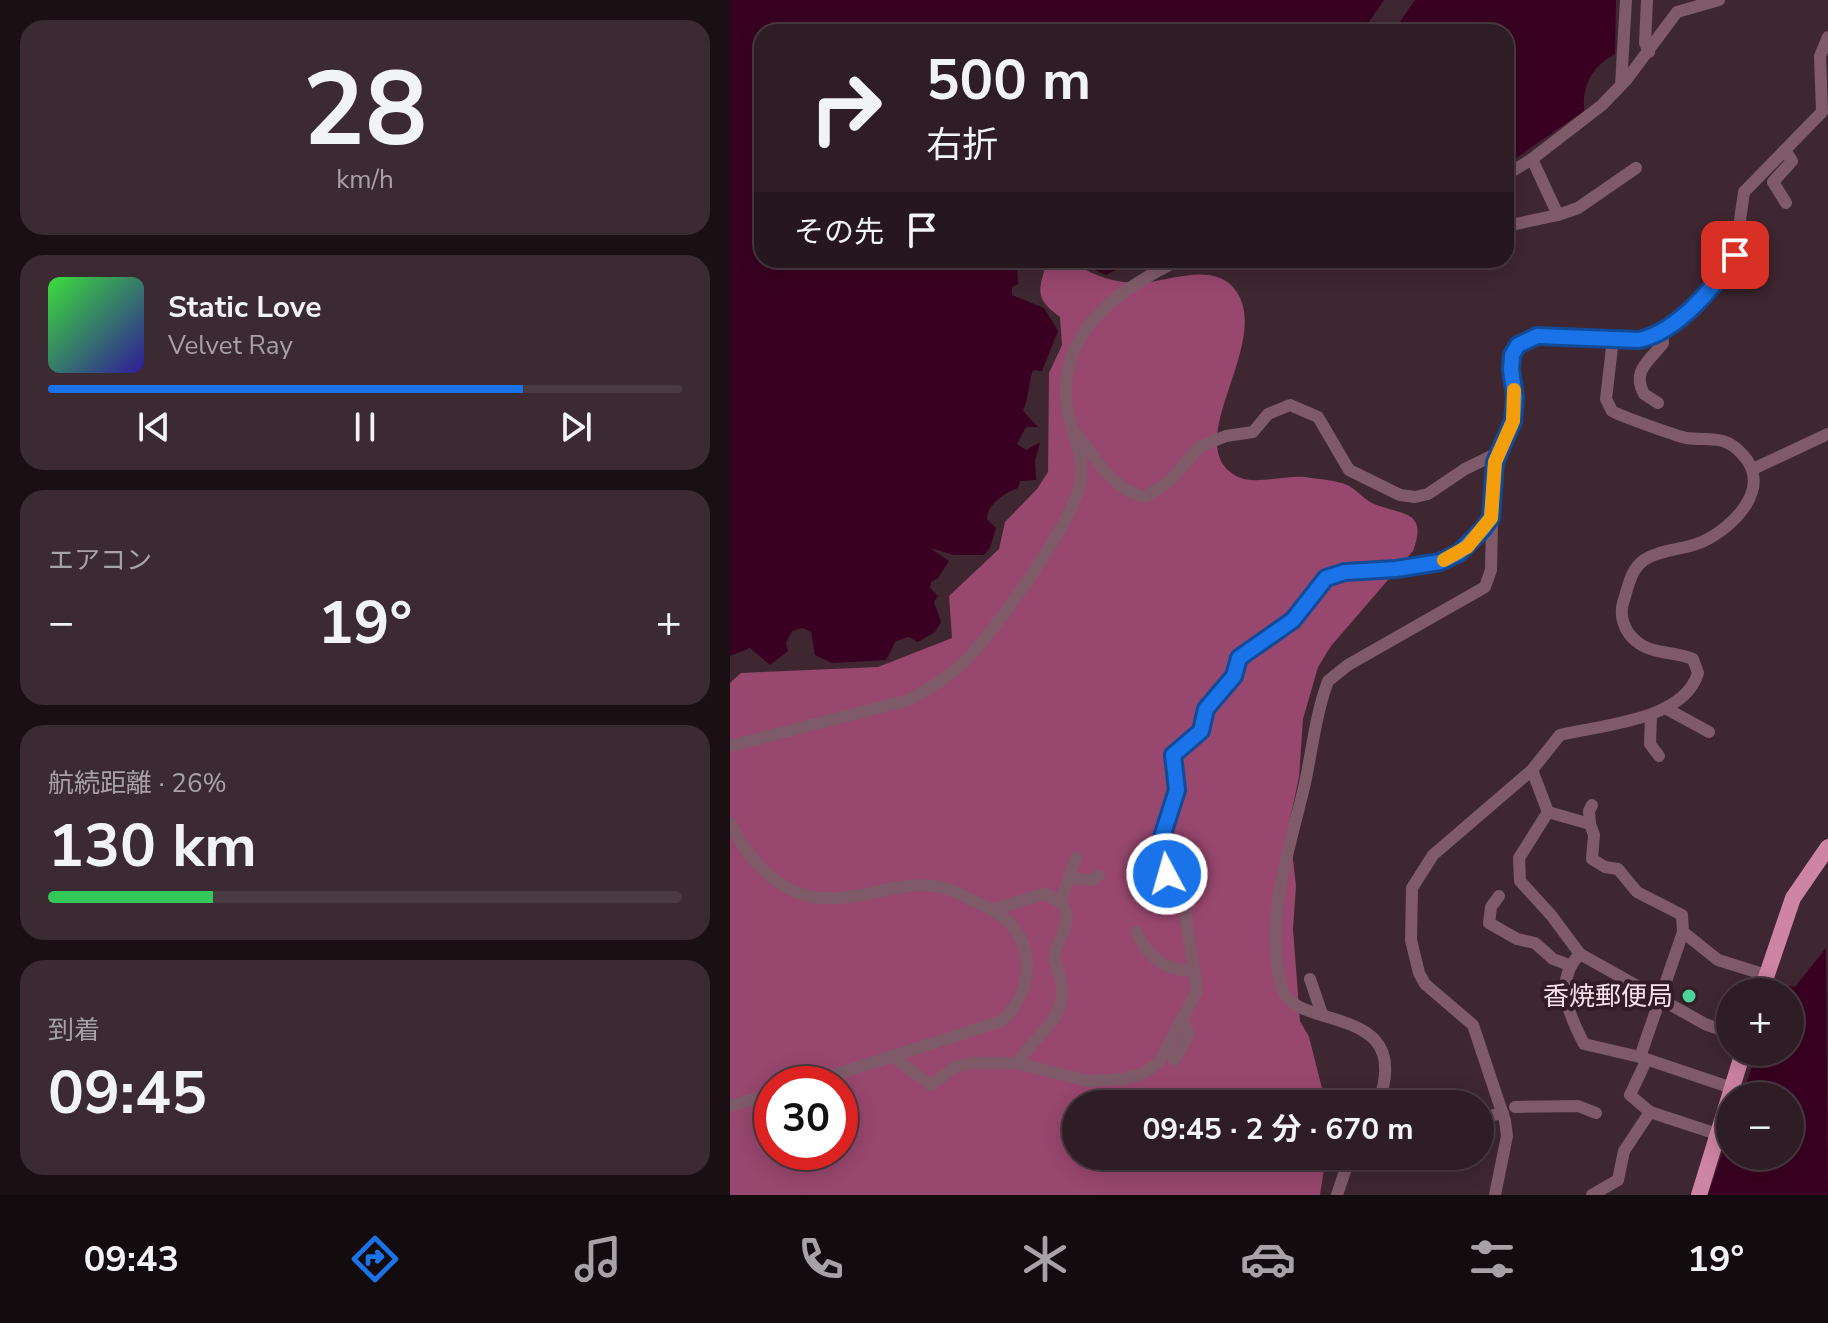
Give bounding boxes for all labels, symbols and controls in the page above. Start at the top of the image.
text: 28 [303,39,427,181]
text: 500 m [926,42,1091,119]
icon: right [794,56,898,160]
text: 右折 [926,121,998,170]
text: km/h [336,162,394,197]
icon: arrive [900,208,944,252]
text: その先 [794,212,884,253]
pin [1701,221,1769,289]
icon: arrive [1713,233,1757,277]
text: Static Love [168,287,322,328]
text: Velvet Ray [168,328,293,363]
icon: previous [132,405,176,449]
icon: pause [343,405,387,449]
icon: next [554,405,598,449]
text: エアコン [48,543,152,578]
text: 19° [318,582,412,664]
text: − [48,593,74,653]
text: + [656,593,682,653]
text: 航続距離 · 26% [48,766,227,801]
text: 130 km [48,805,257,887]
position arrow [1125,832,1209,916]
map controls [1716,978,1804,1170]
button: + [1716,978,1804,1066]
place label: 香焼郵便局 [1543,979,1673,1014]
marker: 香焼郵便局 [1680,987,1698,1005]
text: 到着 [48,1013,100,1048]
text: 09:45 [48,1052,207,1134]
speed limit sign: 30 [754,1066,858,1170]
button: − [1716,1082,1804,1170]
text: 09:45 · 2 分 · 670 m [1142,1109,1414,1150]
icon: directions [347,1231,403,1287]
icon: music [570,1231,626,1287]
icon: phone [793,1231,849,1287]
icon: climate [1017,1231,1073,1287]
icon: car [1240,1231,1296,1287]
icon: filters [1464,1231,1520,1287]
text: 09:43 [84,1235,179,1284]
text: 19° [1687,1235,1744,1284]

